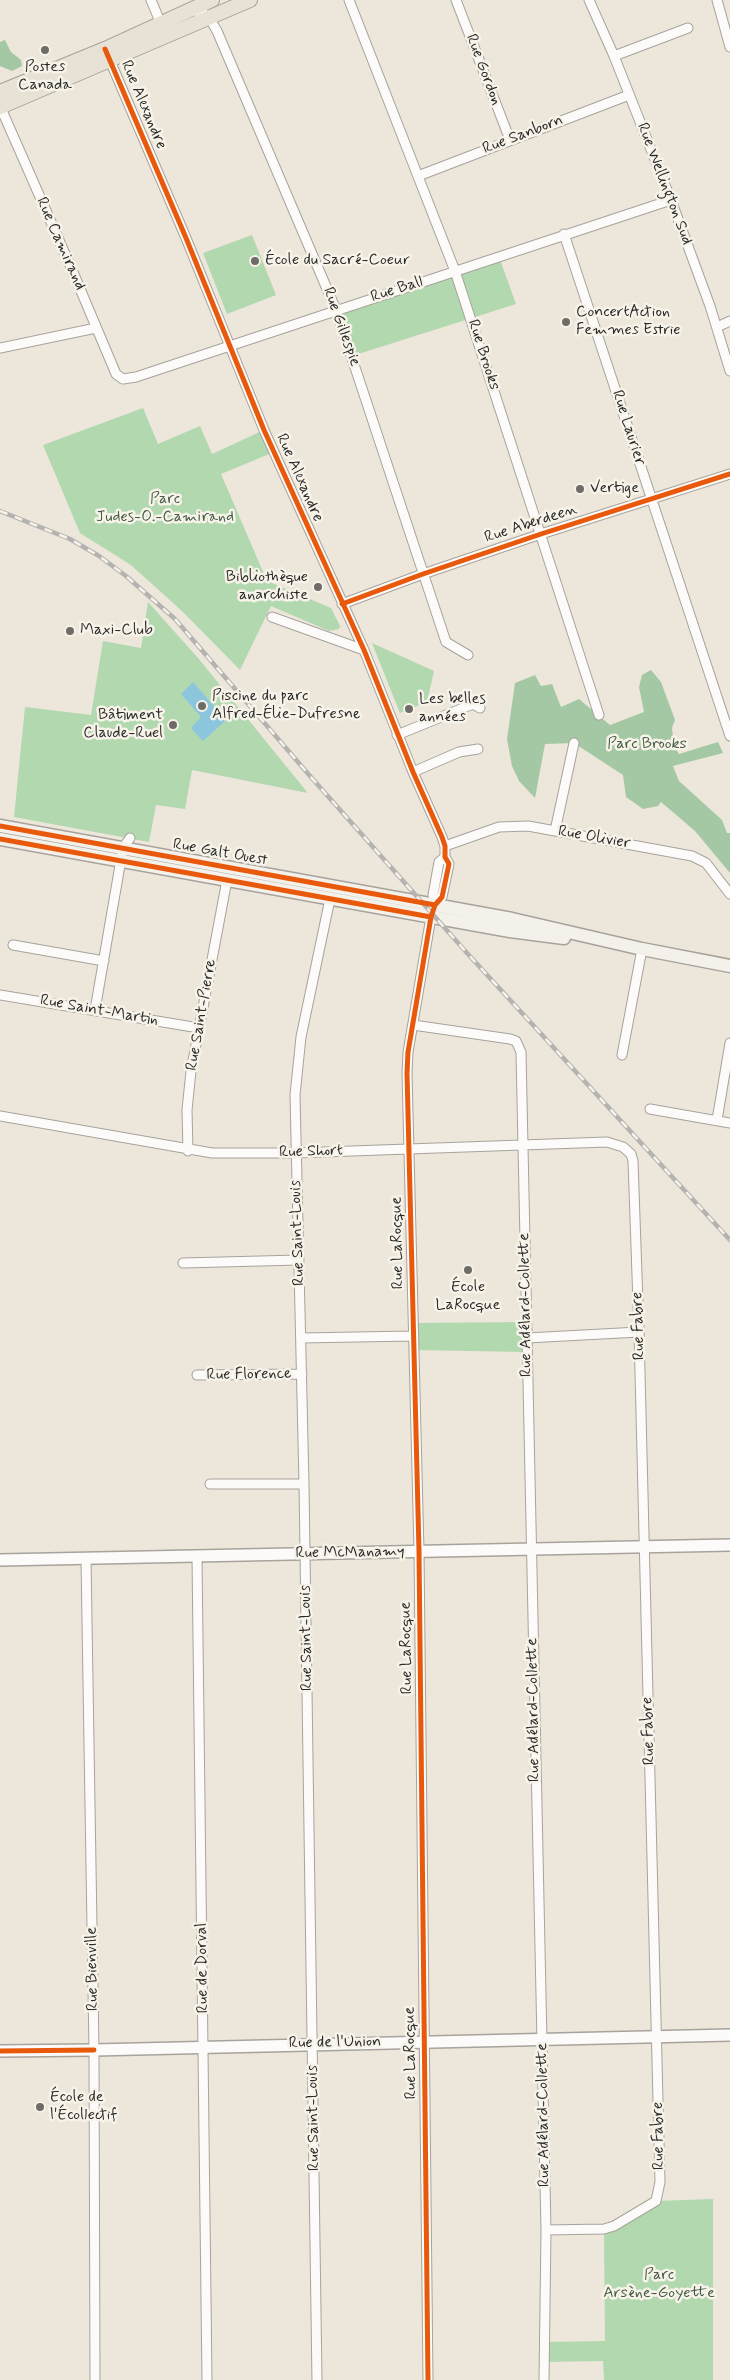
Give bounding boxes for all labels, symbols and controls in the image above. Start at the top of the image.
street label: Rue Gordon [461,32,505,108]
marker: Postes Canada [39,44,51,56]
place label: Postes Canada [18,58,72,96]
street label: Rue Alexandre [116,58,170,152]
street label: Rue Sanborn [480,111,566,159]
street label: Rue Wellington Sud [632,120,696,248]
street label: Rue Camirand [31,195,89,293]
place label: École du Sacré-Coeur [265,251,410,271]
marker: École du Sacré-Coeur [249,255,261,267]
street label: Rue Ball [369,273,425,307]
street label: Rue Gillespie [318,285,364,369]
place label: ConcertAction Femmes Estrie [576,303,681,341]
marker: ConcertAction Femmes Estrie [560,316,572,328]
street label: Rue Brooks [463,317,503,393]
street label: Rue Laurier [607,388,649,468]
street label: Rue Alexandre [271,431,327,525]
place label: Vertige [590,479,639,499]
marker: Vertige [574,483,586,495]
park label: Parc Judes-O.-Camirand [96,490,234,528]
street label: Rue Aberdeen [482,500,580,548]
place label: Bibliothèque anarchiste [226,568,308,606]
marker: Bibliothèque anarchiste [312,581,324,593]
place label: Maxi-Club [80,621,153,641]
marker: Maxi-Club [64,625,76,637]
place label: Piscine du parc Alfred-Élie-Dufresne [212,687,361,725]
place label: Les belles années [419,690,486,728]
marker: Piscine du parc Alfred-Élie-Dufresne [196,700,208,712]
marker: Les belles années [403,703,415,715]
place label: Bâtiment Claude-Ruel [83,706,163,744]
marker: Bâtiment Claude-Ruel [167,719,179,731]
park label: Parc Brooks [607,735,687,755]
street label: Rue Olivier [556,822,632,854]
street label: Rue Galt Ouest [171,835,269,871]
street label: Rue Saint-Pierre [183,958,221,1072]
street label: Rue Saint-Martin [38,991,160,1031]
street label: Rue Short [279,1141,343,1163]
street label: Rue Saint-Louis [287,1180,309,1286]
street label: Rue LaRocque [388,1196,408,1290]
street label: Rue Adélard-Collette [515,1233,537,1377]
marker: École LaRocque [462,1264,474,1276]
place label: École LaRocque [436,1278,500,1316]
street label: Rue Fabre [628,1292,650,1360]
street label: Rue Florence [206,1365,292,1385]
street label: Rue McManamy [295,1542,405,1564]
street label: Rue Saint-Louis [296,1585,318,1691]
street label: Rue LaRocque [397,1601,417,1695]
street label: Rue Adélard-Collette [523,1638,545,1782]
street label: Rue Fabre [638,1697,660,1765]
street label: Rue de Dorval [193,1923,213,2013]
street label: Rue Bienville [83,1927,103,2011]
street label: Rue LaRocque [401,2006,421,2100]
street label: Rue de l'Union [289,2033,381,2053]
street label: Rue Adélard-Collette [533,2043,555,2187]
street label: Rue Saint-Louis [303,2065,325,2171]
place label: École de l'Écollectif [50,2088,117,2126]
marker: École de l'Écollectif [34,2101,46,2113]
street label: Rue Fabre [649,2102,669,2170]
park label: Parc Arsène-Goyette [603,2266,715,2304]

